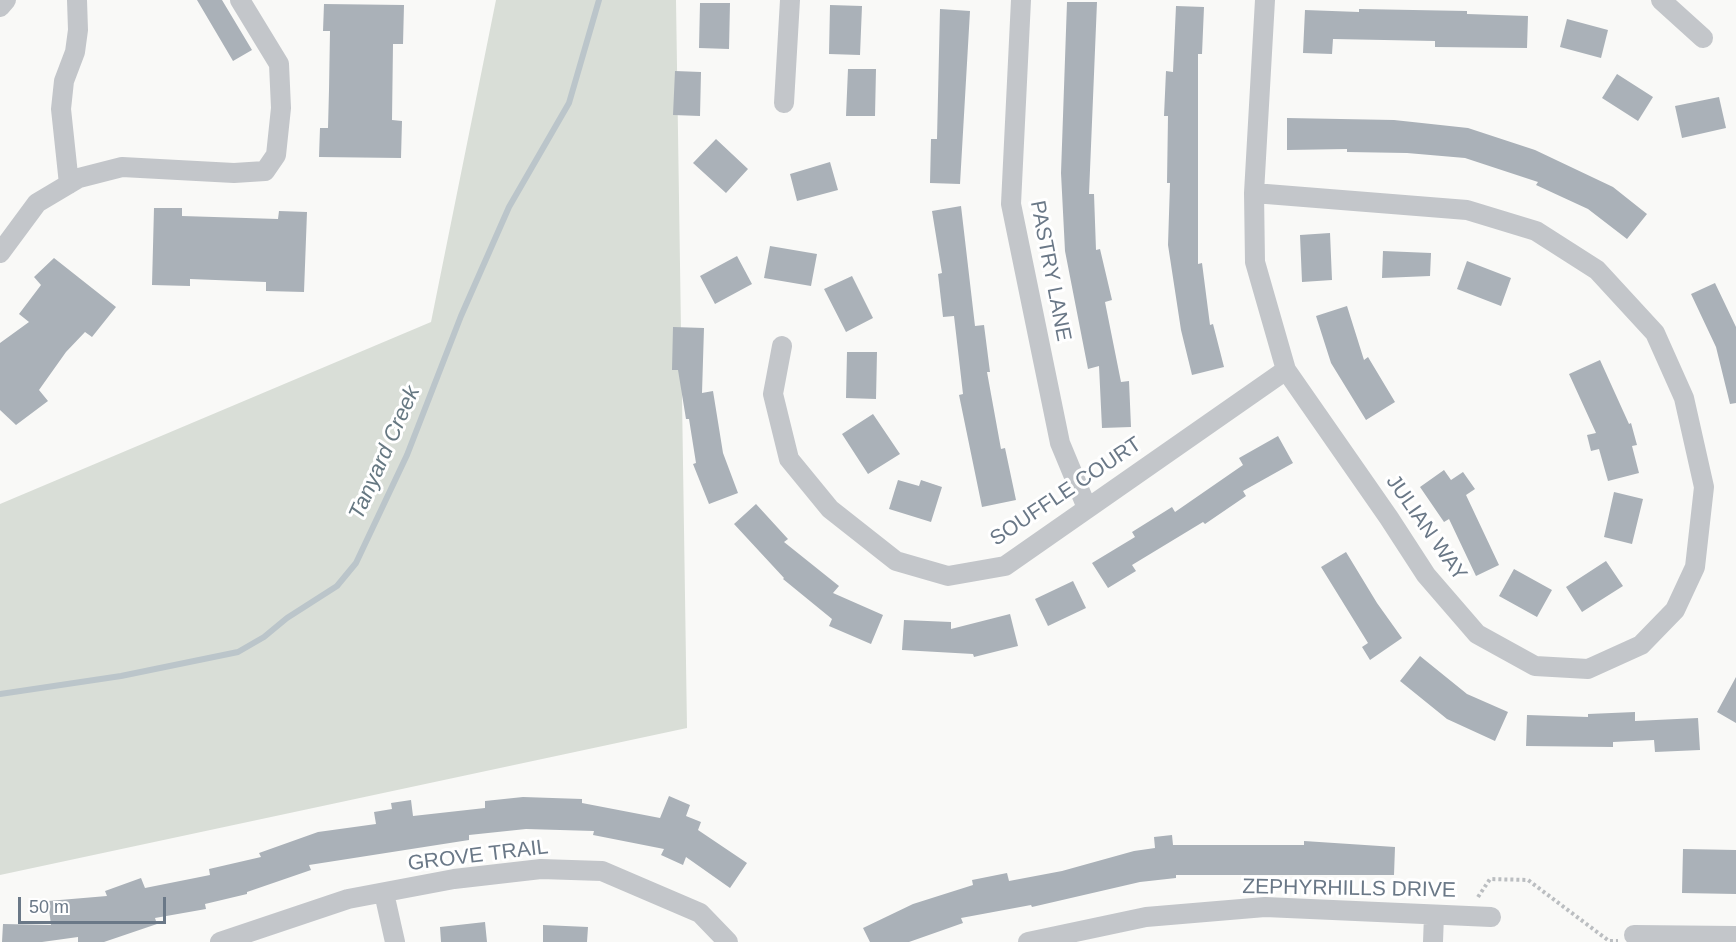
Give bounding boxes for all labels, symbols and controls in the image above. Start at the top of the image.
street label: PASTRY LANE [1024,199,1076,343]
water label: Tanyard Creek [344,382,426,524]
street label: SOUFFLE COURT [986,432,1146,552]
street label: JULIAN WAY [1380,470,1472,586]
street label: GROVE TRAIL [406,835,550,877]
street label: ZEPHYRHILLS DRIVE [1242,875,1456,903]
scale bar [21,885,170,923]
text: 50 m [29,897,69,917]

